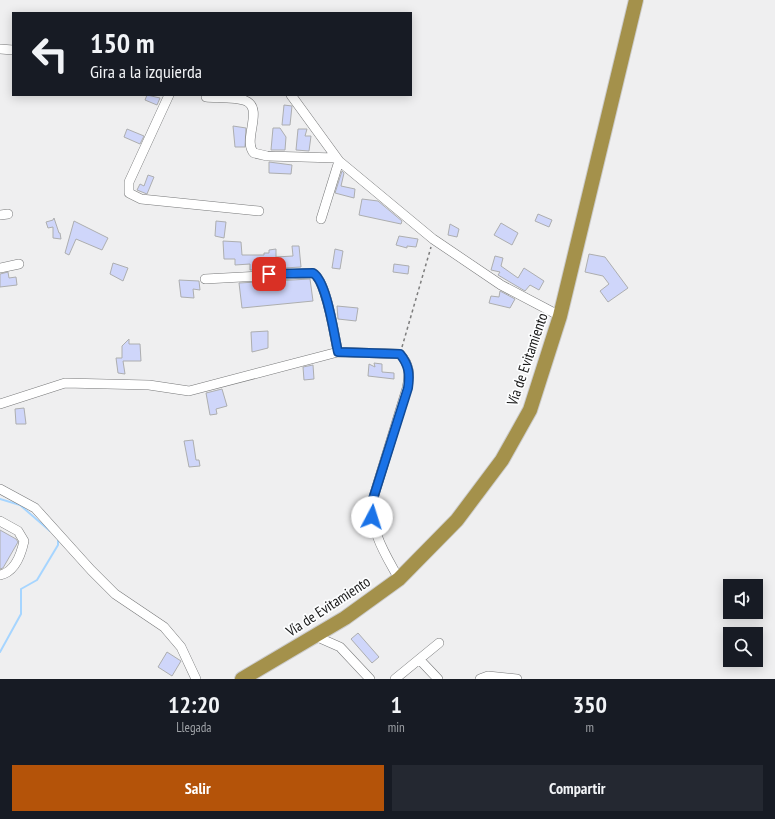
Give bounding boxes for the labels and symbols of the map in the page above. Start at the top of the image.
pin [252,257,286,291]
street label: Vía de Evitamiento [502,310,552,409]
position arrow [351,496,393,538]
street label: Vía de Evitamiento [281,572,374,641]

